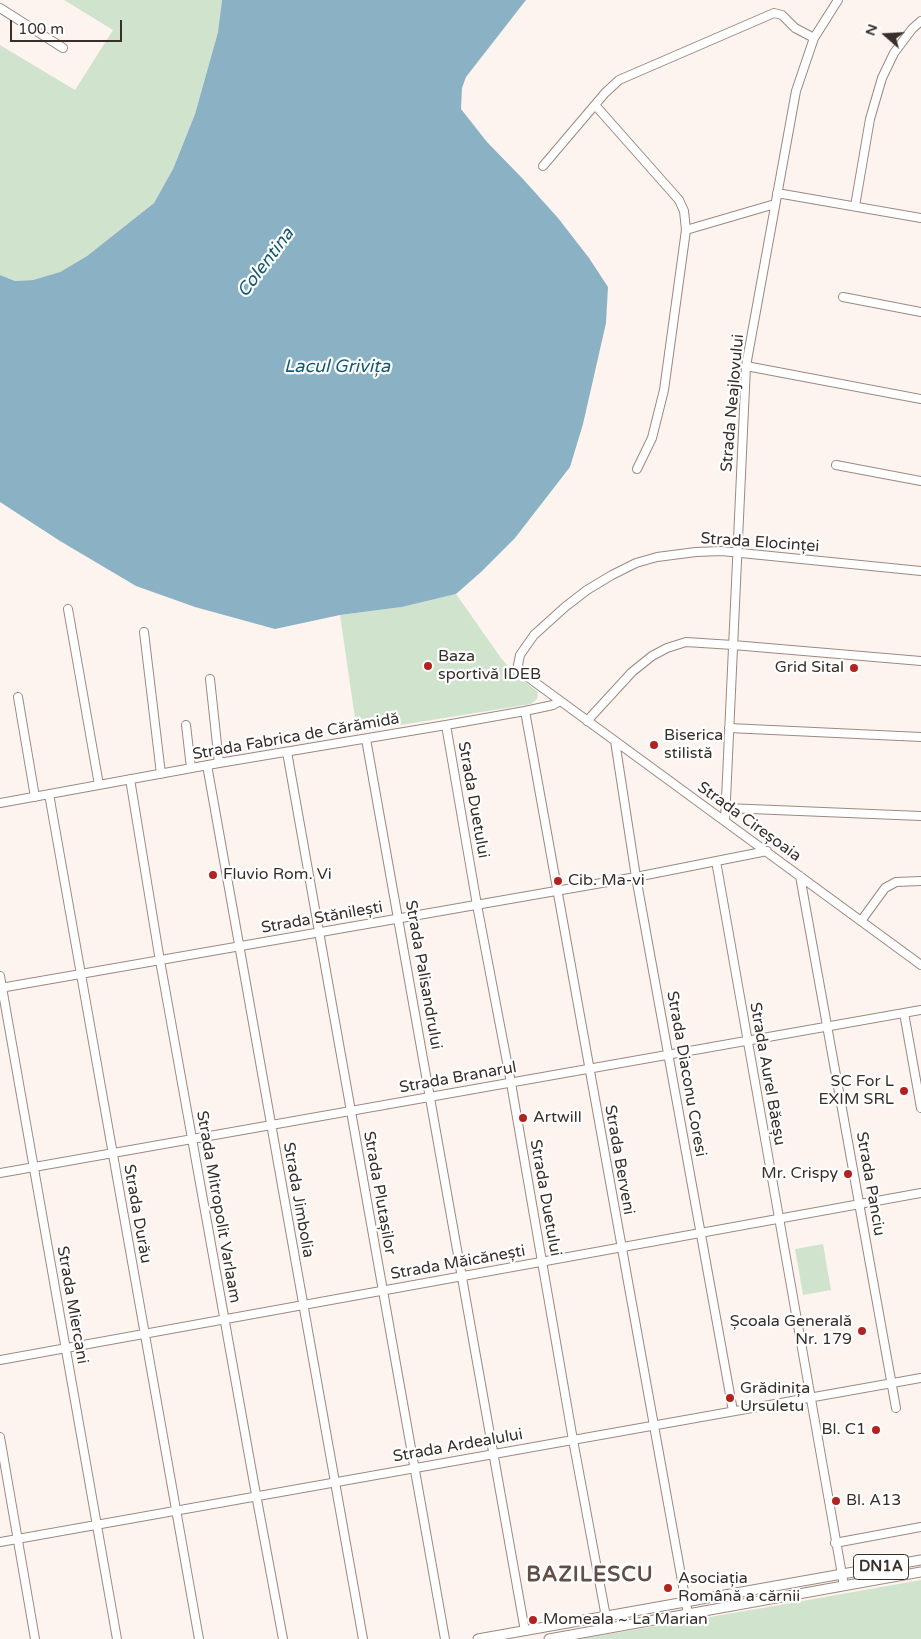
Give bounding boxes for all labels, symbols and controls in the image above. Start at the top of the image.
scale bar [12,10,125,42]
north arrow [861,10,911,60]
text: 100 m [18,20,64,38]
text: N [861,22,881,38]
water label: Colentina [233,224,299,302]
street label: Strada Neajlovului [717,333,749,473]
water label: Lacul Grivița [284,356,390,378]
street label: Strada Elocinței [700,529,820,557]
place label: Baza sportivă IDEB [438,647,541,685]
place label: Grid Sital [775,658,844,678]
marker: Baza sportivă IDEB [422,660,434,672]
marker: Grid Sital [848,662,860,674]
street label: Strada Fabrica de Cărămidă [191,709,401,765]
place label: Biserica stilistă [664,726,723,764]
marker: Biserica stilistă [648,739,660,751]
street label: Strada Duetului [453,740,493,860]
street label: Strada Cireșoaia [693,778,805,866]
place label: Fluvio Rom. Vi [223,865,332,885]
marker: Fluvio Rom. Vi [207,869,219,881]
place label: Cib. Ma-vi [568,871,645,891]
marker: Cib. Ma-vi [552,875,564,887]
street label: Strada Stănilești [260,898,384,938]
street label: Strada Palisandrului [400,899,446,1051]
street label: Strada Diaconu Coresi [662,990,710,1158]
street label: Strada Aurel Băeșu [745,1001,789,1147]
street label: Strada Branarul [398,1058,518,1098]
place label: SC For L EXIM SRL [818,1072,894,1110]
marker: SC For L EXIM SRL [898,1085,910,1097]
street label: Strada Berveni [600,1104,638,1216]
place label: Artwill [533,1108,582,1128]
street label: Strada Mitropolit Varlaam [192,1109,244,1305]
marker: Artwill [517,1112,529,1124]
street label: Strada Plutașilor [359,1130,399,1256]
street label: Strada Panciu [851,1130,889,1238]
street label: Strada Duetului [525,1138,565,1258]
street label: Strada Jimbolia [278,1141,318,1259]
street label: Strada Durău [119,1163,155,1265]
place label: Mr. Crispy [761,1164,838,1184]
marker: Mr. Crispy [842,1168,854,1180]
street label: Strada Măicănești [389,1242,527,1284]
street label: Strada Miercani [52,1245,92,1365]
place label: Școala Generală Nr. 179 [730,1312,852,1350]
marker: Școala Generală Nr. 179 [856,1325,868,1337]
place label: Grădinița Ursuletu [740,1379,810,1417]
marker: Grădinița Ursuletu [724,1392,736,1404]
place label: Bl. C1 [822,1420,866,1440]
marker: Bl. C1 [870,1424,882,1436]
street label: Strada Ardealului [392,1425,524,1467]
place label: Bl. A13 [846,1491,901,1511]
marker: Bl. A13 [830,1495,842,1507]
road number: DN1A [854,1554,908,1580]
district label: BAZILESCU [525,1562,655,1588]
place label: Asociația Română a cărnii [678,1569,800,1607]
marker: Asociația Română a cărnii [662,1582,674,1594]
place label: Momeala ~ La Marian [543,1610,708,1630]
marker: Momeala ~ La Marian [527,1614,539,1626]

